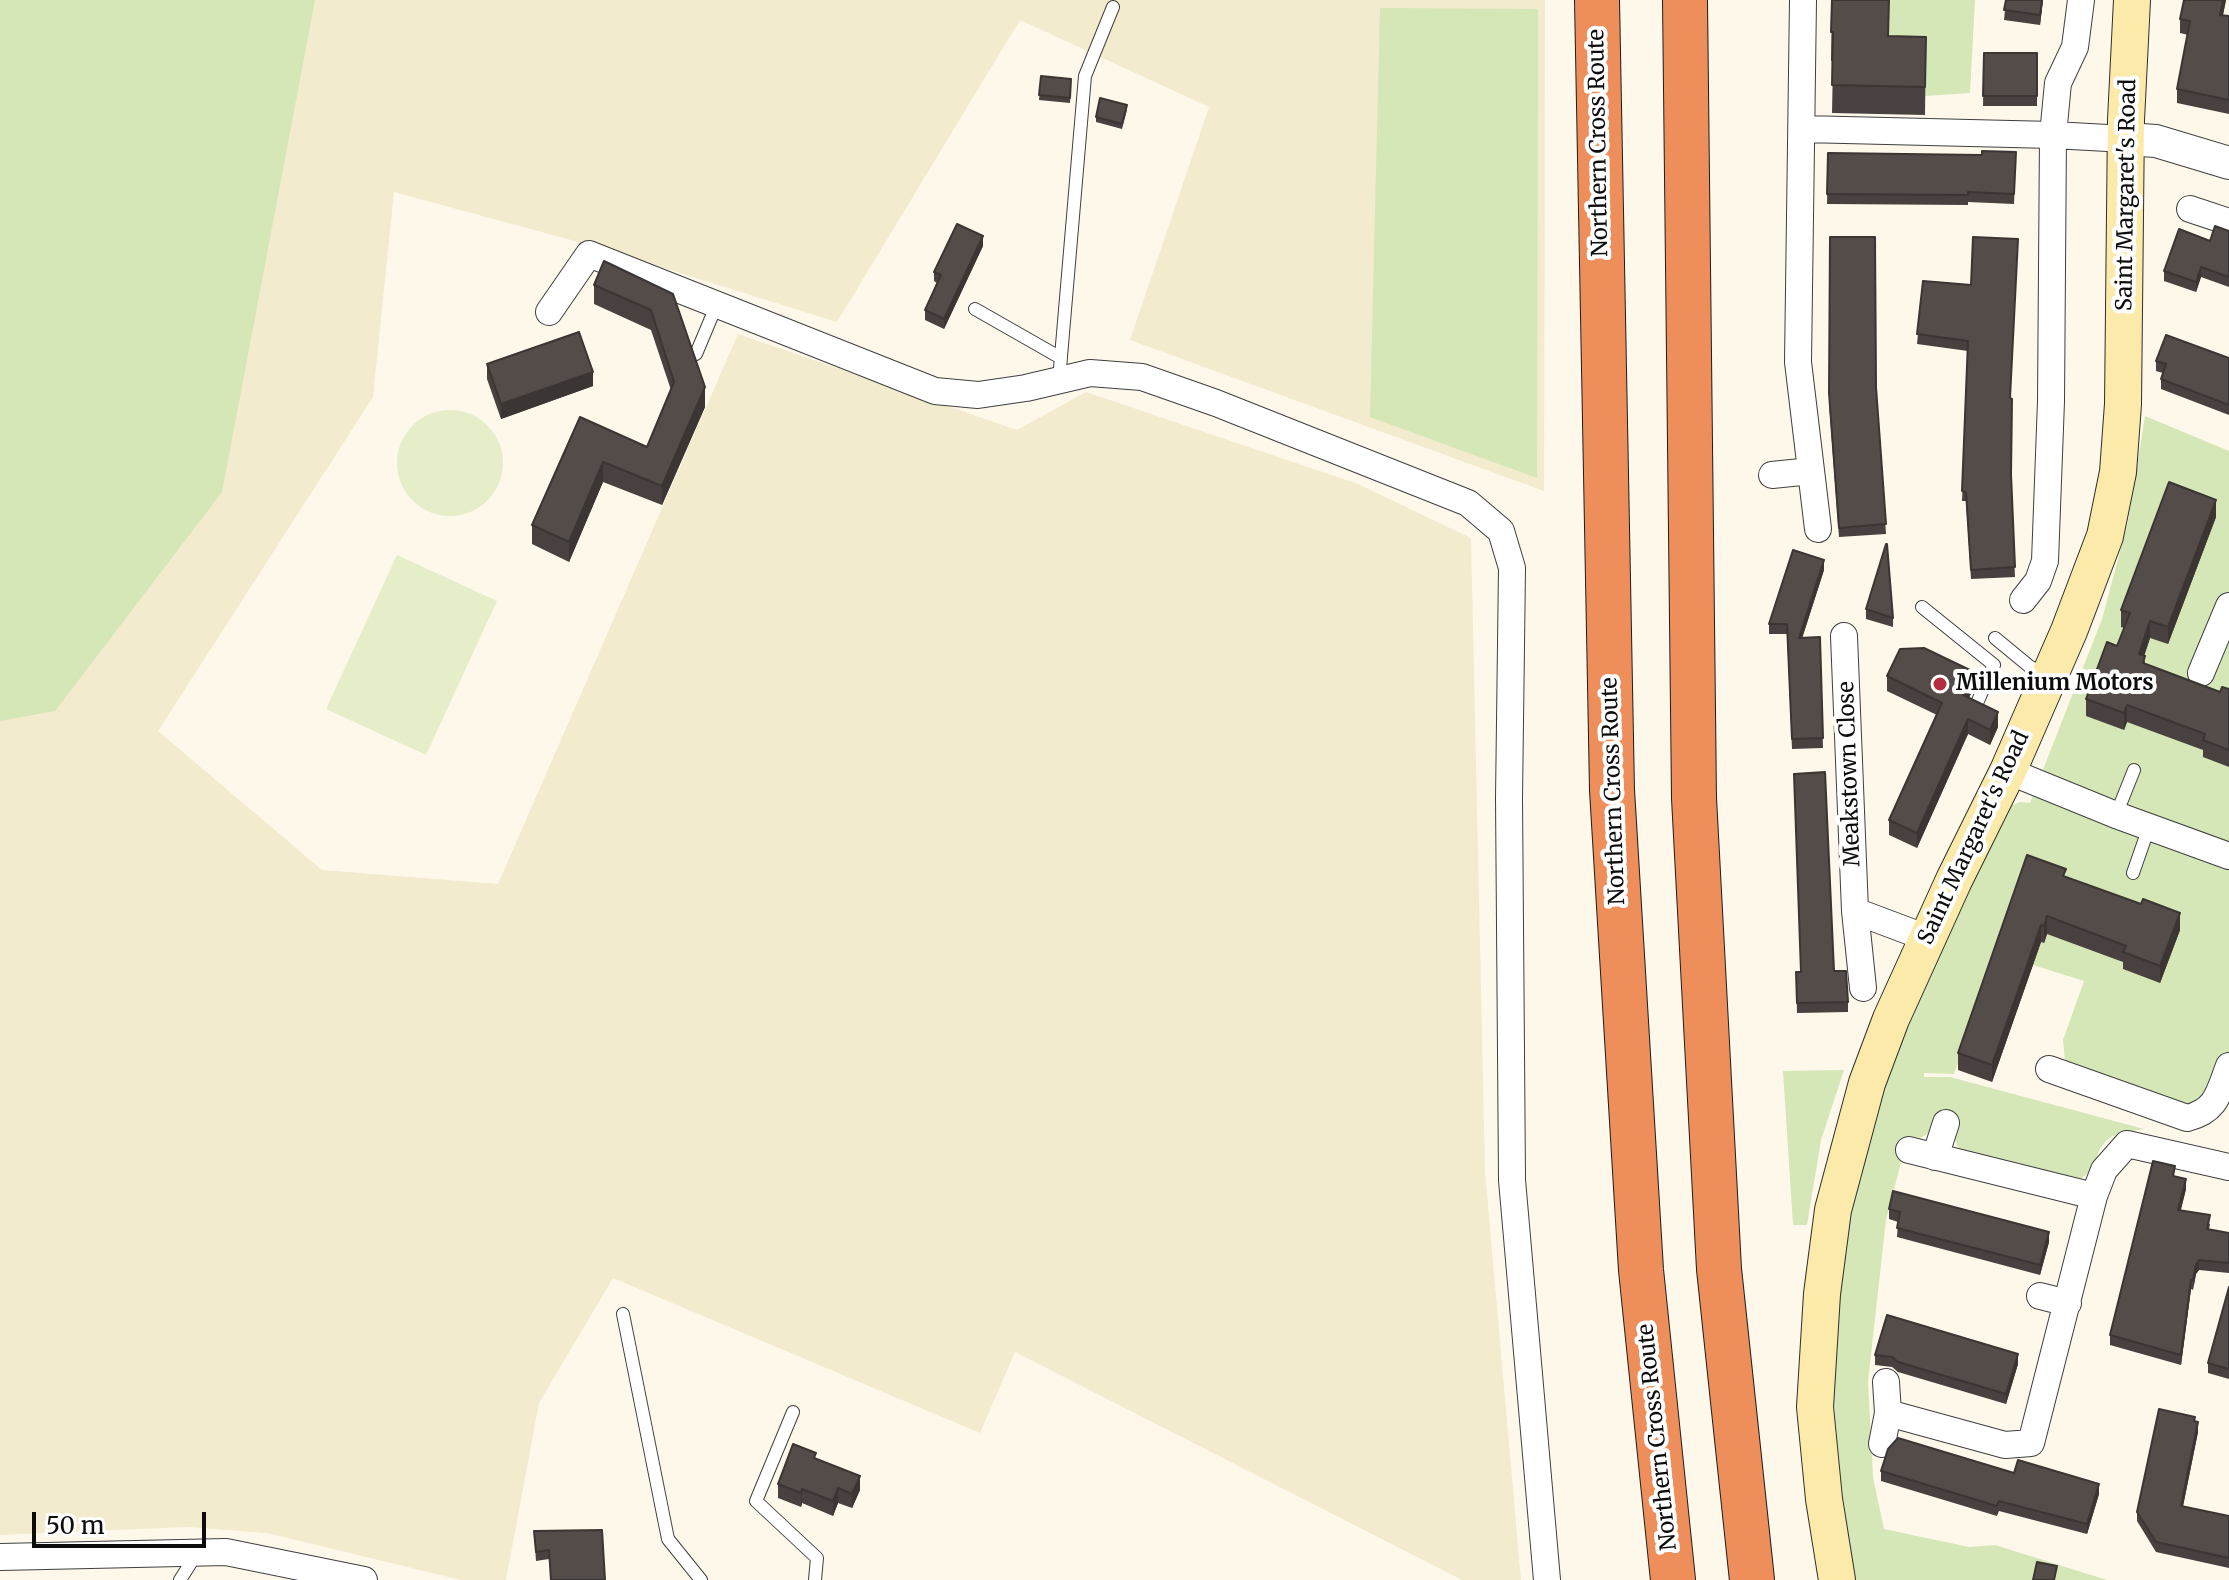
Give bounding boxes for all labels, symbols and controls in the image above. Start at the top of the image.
street label: Northern Cross Route [1584,29,1614,257]
street label: Saint Margaret's Road [2112,79,2142,311]
place label: Millenium Motors [1956,671,2154,697]
marker: Millenium Motors [1931,675,1949,693]
street label: Northern Cross Route [1597,677,1631,905]
street label: Meakstown Close [1834,681,1866,867]
street label: Saint Margaret's Road [1913,727,2035,949]
street label: Northern Cross Route [1633,1322,1683,1552]
scale bar [36,1496,210,1546]
text: 50 m [46,1510,105,1541]

